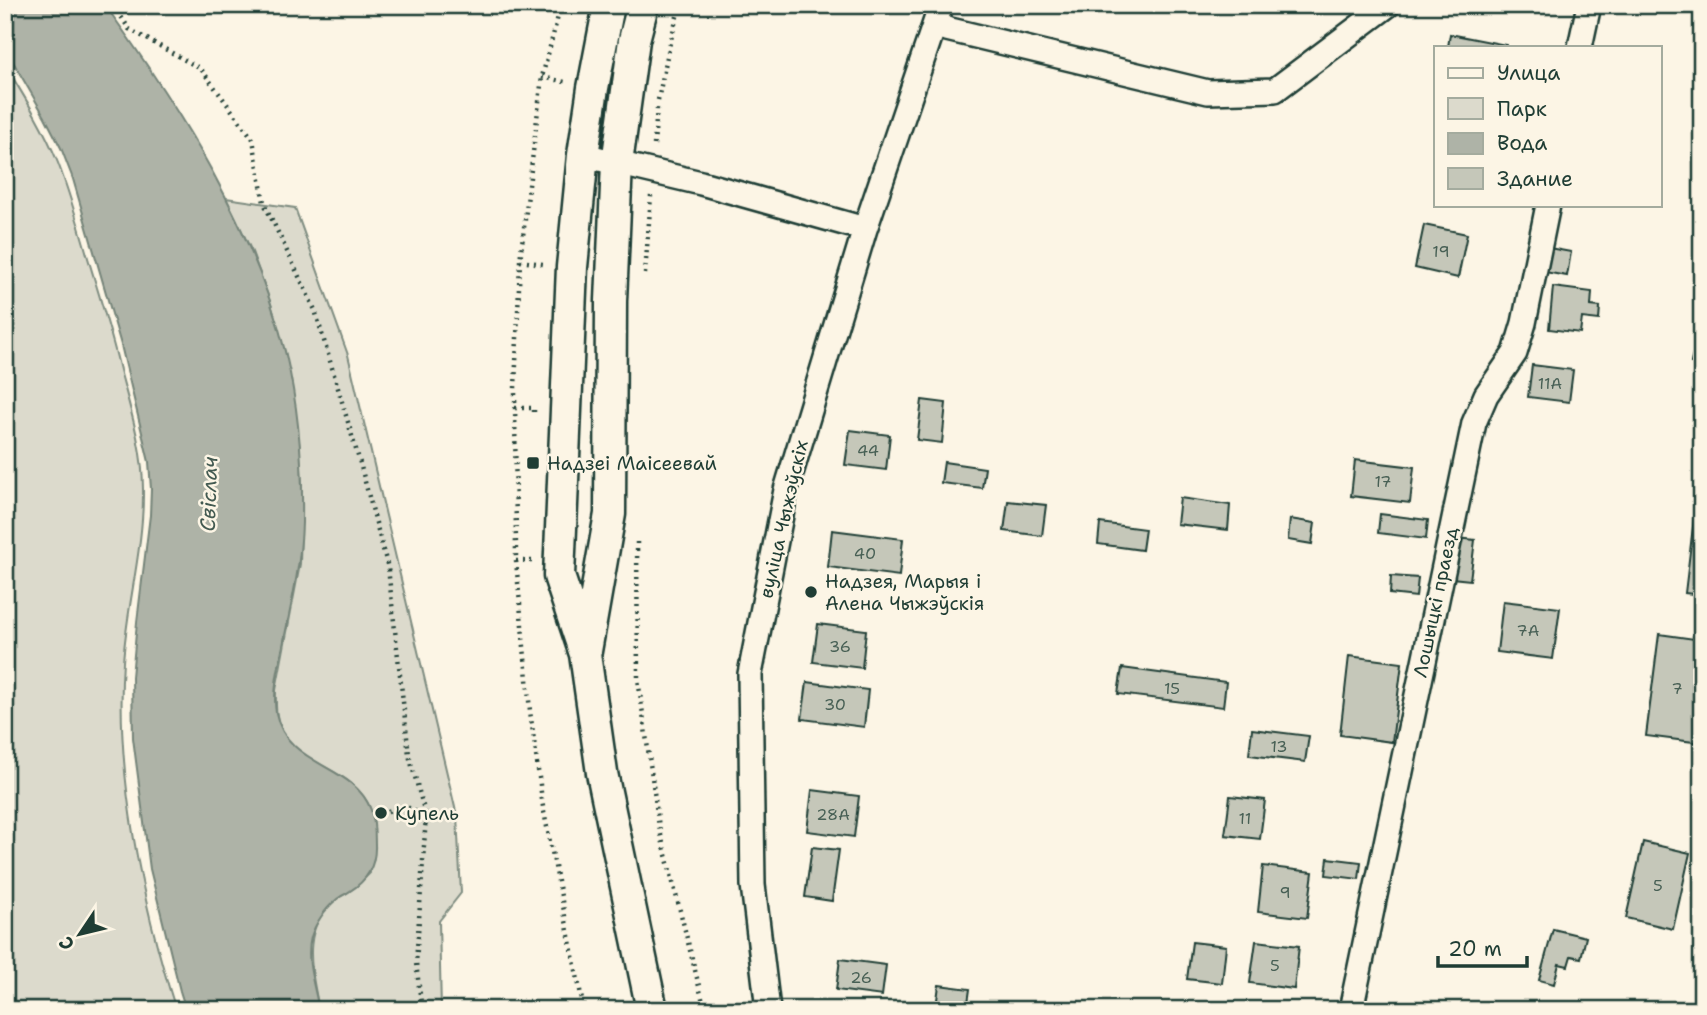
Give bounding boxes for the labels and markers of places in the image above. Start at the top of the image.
place label: Надзеі Маісеевай [547,451,717,476]
marker: Надзеі Маісеевай [525,455,541,471]
place label: Надзея, Марыя і Алена Чыжэўскія [825,569,984,616]
marker: Надзея, Марыя і Алена Чыжэўскія [803,584,819,600]
place label: Купель [395,801,459,826]
marker: Купель [373,805,389,821]

